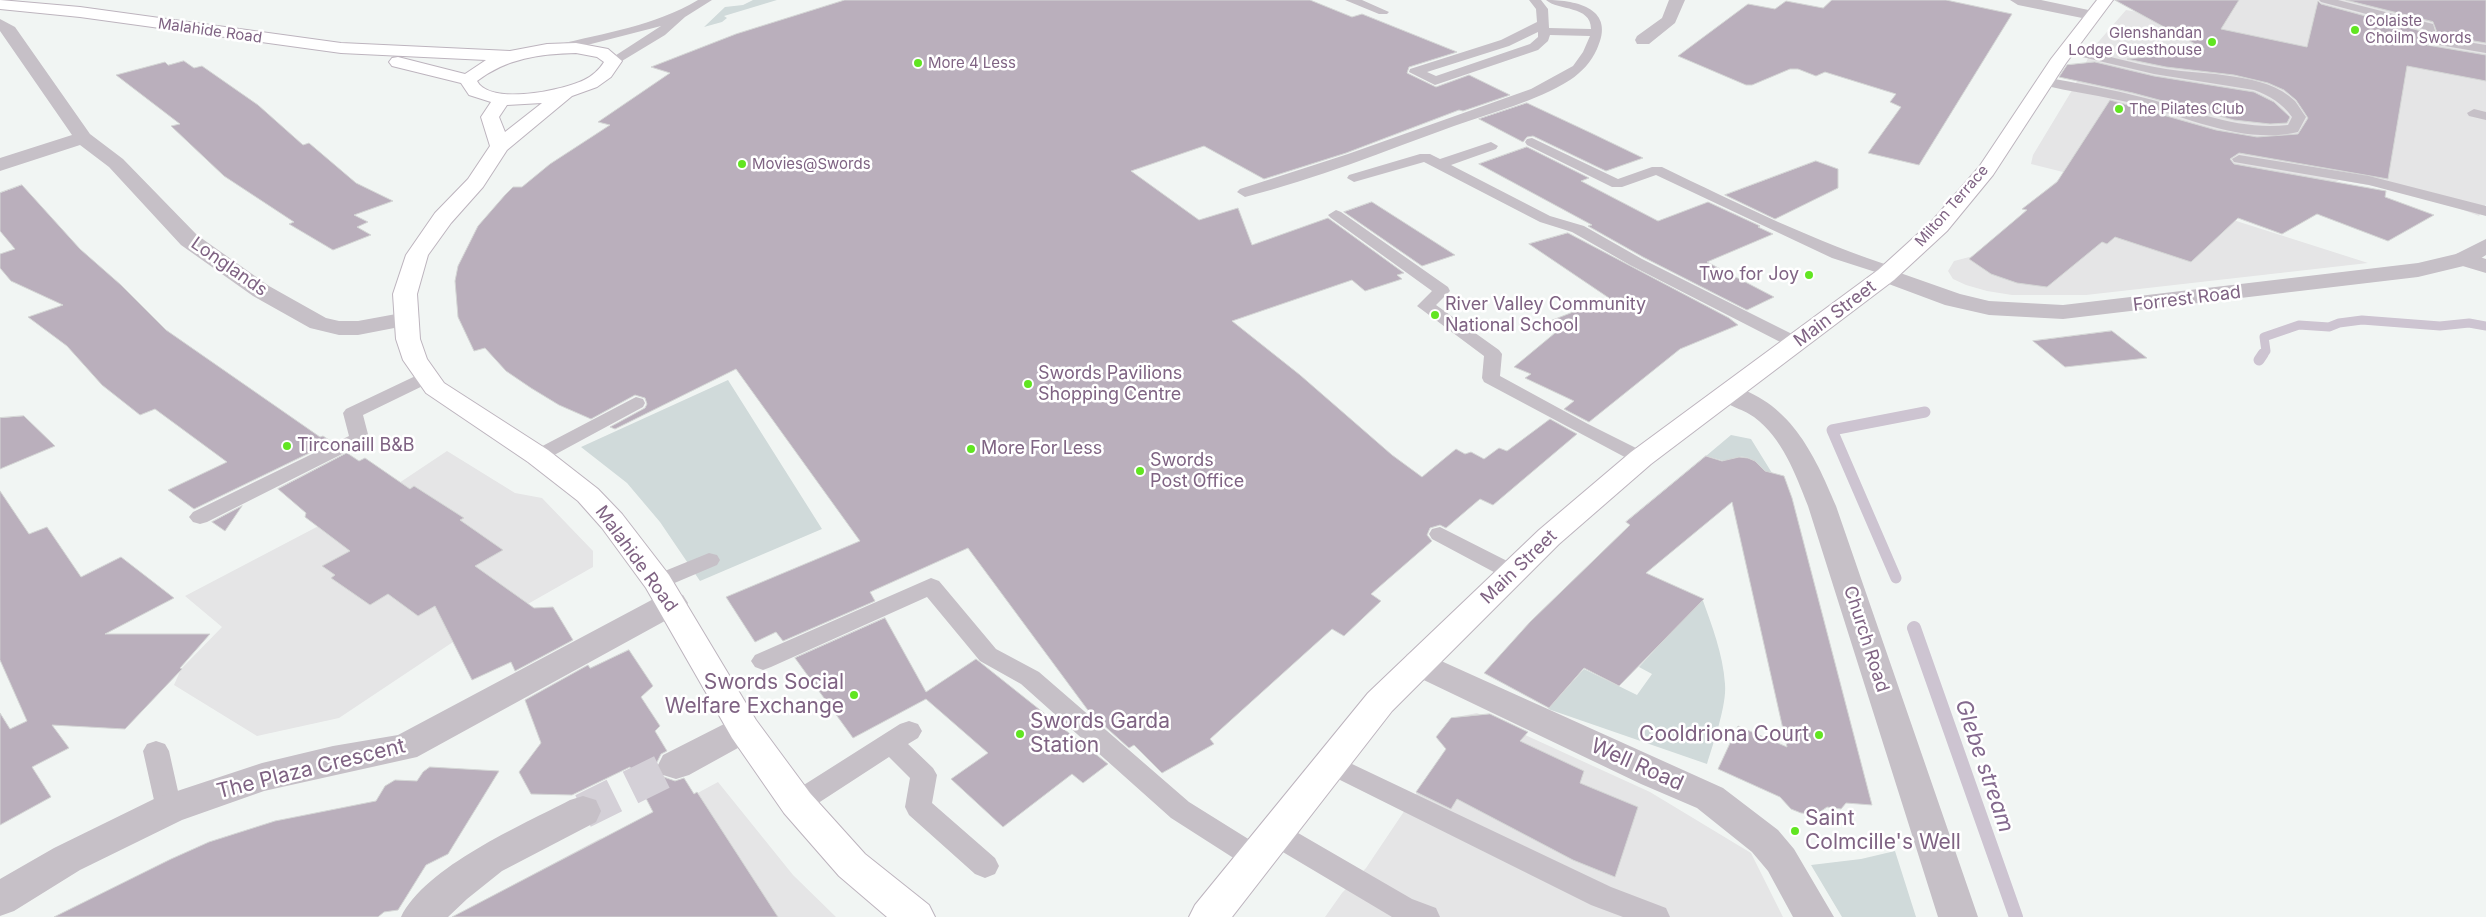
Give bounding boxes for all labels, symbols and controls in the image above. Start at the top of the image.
place label: Colaiste Choilm Swords [2365,12,2472,47]
street label: Malahide Road [157,15,263,47]
place label: Glenshandan Lodge Guesthouse [2068,24,2202,59]
marker: Colaiste Choilm Swords [2349,24,2361,36]
marker: Glenshandan Lodge Guesthouse [2206,36,2218,48]
place label: More 4 Less [928,54,1016,72]
marker: More 4 Less [912,57,924,69]
place label: The Pilates Club [2129,100,2244,118]
marker: The Pilates Club [2113,103,2125,115]
place label: Movies@Swords [752,155,871,173]
marker: Movies@Swords [736,158,748,170]
street label: Milton Terrace [1912,161,1992,251]
street label: Longlands [187,233,271,301]
place label: Two for Joy [1699,264,1799,286]
marker: Two for Joy [1803,269,1815,281]
street label: Main Street [1790,276,1880,352]
street label: Forrest Road [2132,282,2242,316]
place label: River Valley Community National School [1445,294,1646,336]
marker: River Valley Community National School [1429,309,1441,321]
place label: Swords Pavilions Shopping Centre [1038,363,1182,406]
marker: Swords Pavilions Shopping Centre [1022,378,1034,390]
place label: Tirconaill B&B [297,435,415,457]
place label: More For Less [981,438,1102,460]
marker: Tirconaill B&B [281,440,293,452]
marker: More For Less [965,443,977,455]
place label: Swords Post Office [1150,450,1244,492]
marker: Swords Post Office [1134,465,1146,477]
street label: Malahide Road [590,502,682,616]
street label: Main Street [1477,525,1561,609]
street label: Church Road [1839,583,1893,695]
place label: Swords Social Welfare Exchange [665,670,844,720]
marker: Swords Social Welfare Exchange [848,689,860,701]
water label: Glebe stream [1949,696,2019,836]
place label: Swords Garda Station [1030,709,1170,759]
place label: Cooldriona Court [1639,722,1809,748]
marker: Swords Garda Station [1014,728,1026,740]
marker: Cooldriona Court [1813,729,1825,741]
street label: The Plaza Crescent [214,733,408,805]
street label: Well Road [1587,733,1687,797]
place label: Saint Colmcille's Well [1805,806,1961,856]
marker: Saint Colmcille's Well [1789,825,1801,837]

